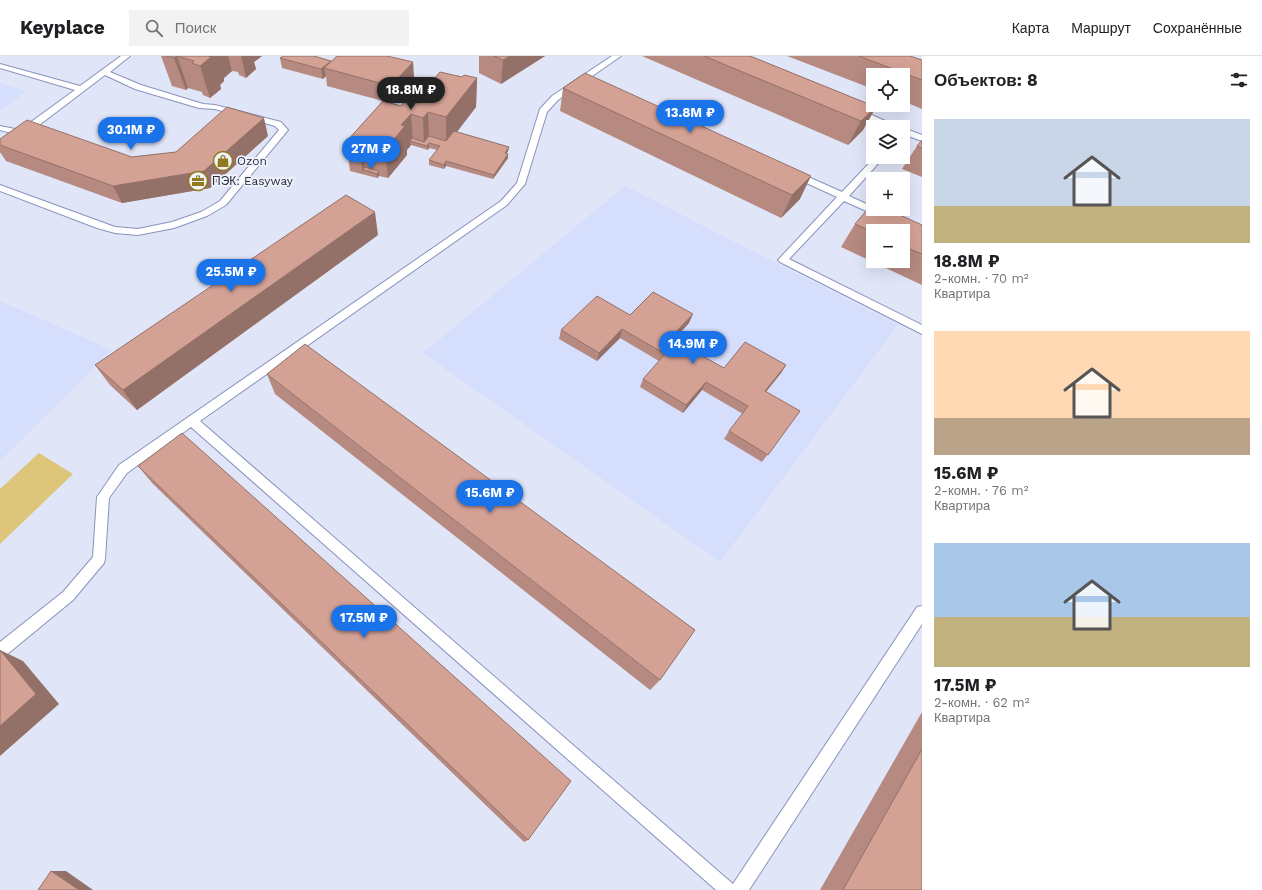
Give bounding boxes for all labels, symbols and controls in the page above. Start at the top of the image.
search box [129,10,409,46]
text: Keyplace [20,16,105,39]
icon: search [143,17,165,39]
text: Поиск [175,19,216,37]
text: Карта [1012,20,1049,36]
text: Маршрут [1071,20,1131,36]
text: Сохранённые [1153,20,1242,36]
map controls [866,68,910,268]
button: locate [866,68,910,112]
icon: filters [1228,69,1250,91]
text: Объектов: 8 [934,70,1038,90]
pin: 18.8M ₽ [374,77,448,111]
text: 18.8M ₽ [386,82,436,97]
pin: 13.8M ₽ [653,100,727,134]
text: 13.8M ₽ [665,105,715,120]
pin: 30.1M ₽ [94,117,168,151]
button: layers [866,120,910,164]
text: 30.1M ₽ [107,122,155,137]
pin: 27M ₽ [343,136,399,170]
text: 27M ₽ [351,141,391,156]
icon: home [1056,145,1128,217]
shop icon: Ozon [212,150,234,172]
place label: Ozon [237,154,267,168]
office icon: ПЭК: Easyway [187,170,209,192]
button: + [866,172,910,216]
place label: ПЭК: Easyway [212,174,294,188]
button: − [866,224,910,268]
text: 18.8M ₽ [934,251,1000,271]
pin: 25.5M ₽ [194,259,268,293]
text: 25.5M ₽ [205,264,257,279]
text: 2-комн. · 70 m² [934,271,1029,286]
text: Квартира [934,286,990,301]
pin: 14.9M ₽ [656,331,730,365]
text: 14.9M ₽ [668,336,718,351]
icon: home [1056,357,1128,429]
text: 15.6M ₽ [934,463,999,483]
pin: 15.6M ₽ [453,480,527,514]
text: 2-комн. · 76 m² [934,483,1028,498]
text: 15.6M ₽ [465,485,515,500]
text: Квартира [934,498,990,513]
icon: home [1056,569,1128,641]
pin: 17.5M ₽ [327,605,401,639]
text: 17.5M ₽ [340,610,388,625]
text: 17.5M ₽ [934,675,997,695]
text: 2-комн. · 62 m² [934,695,1029,710]
text: Квартира [934,710,990,725]

